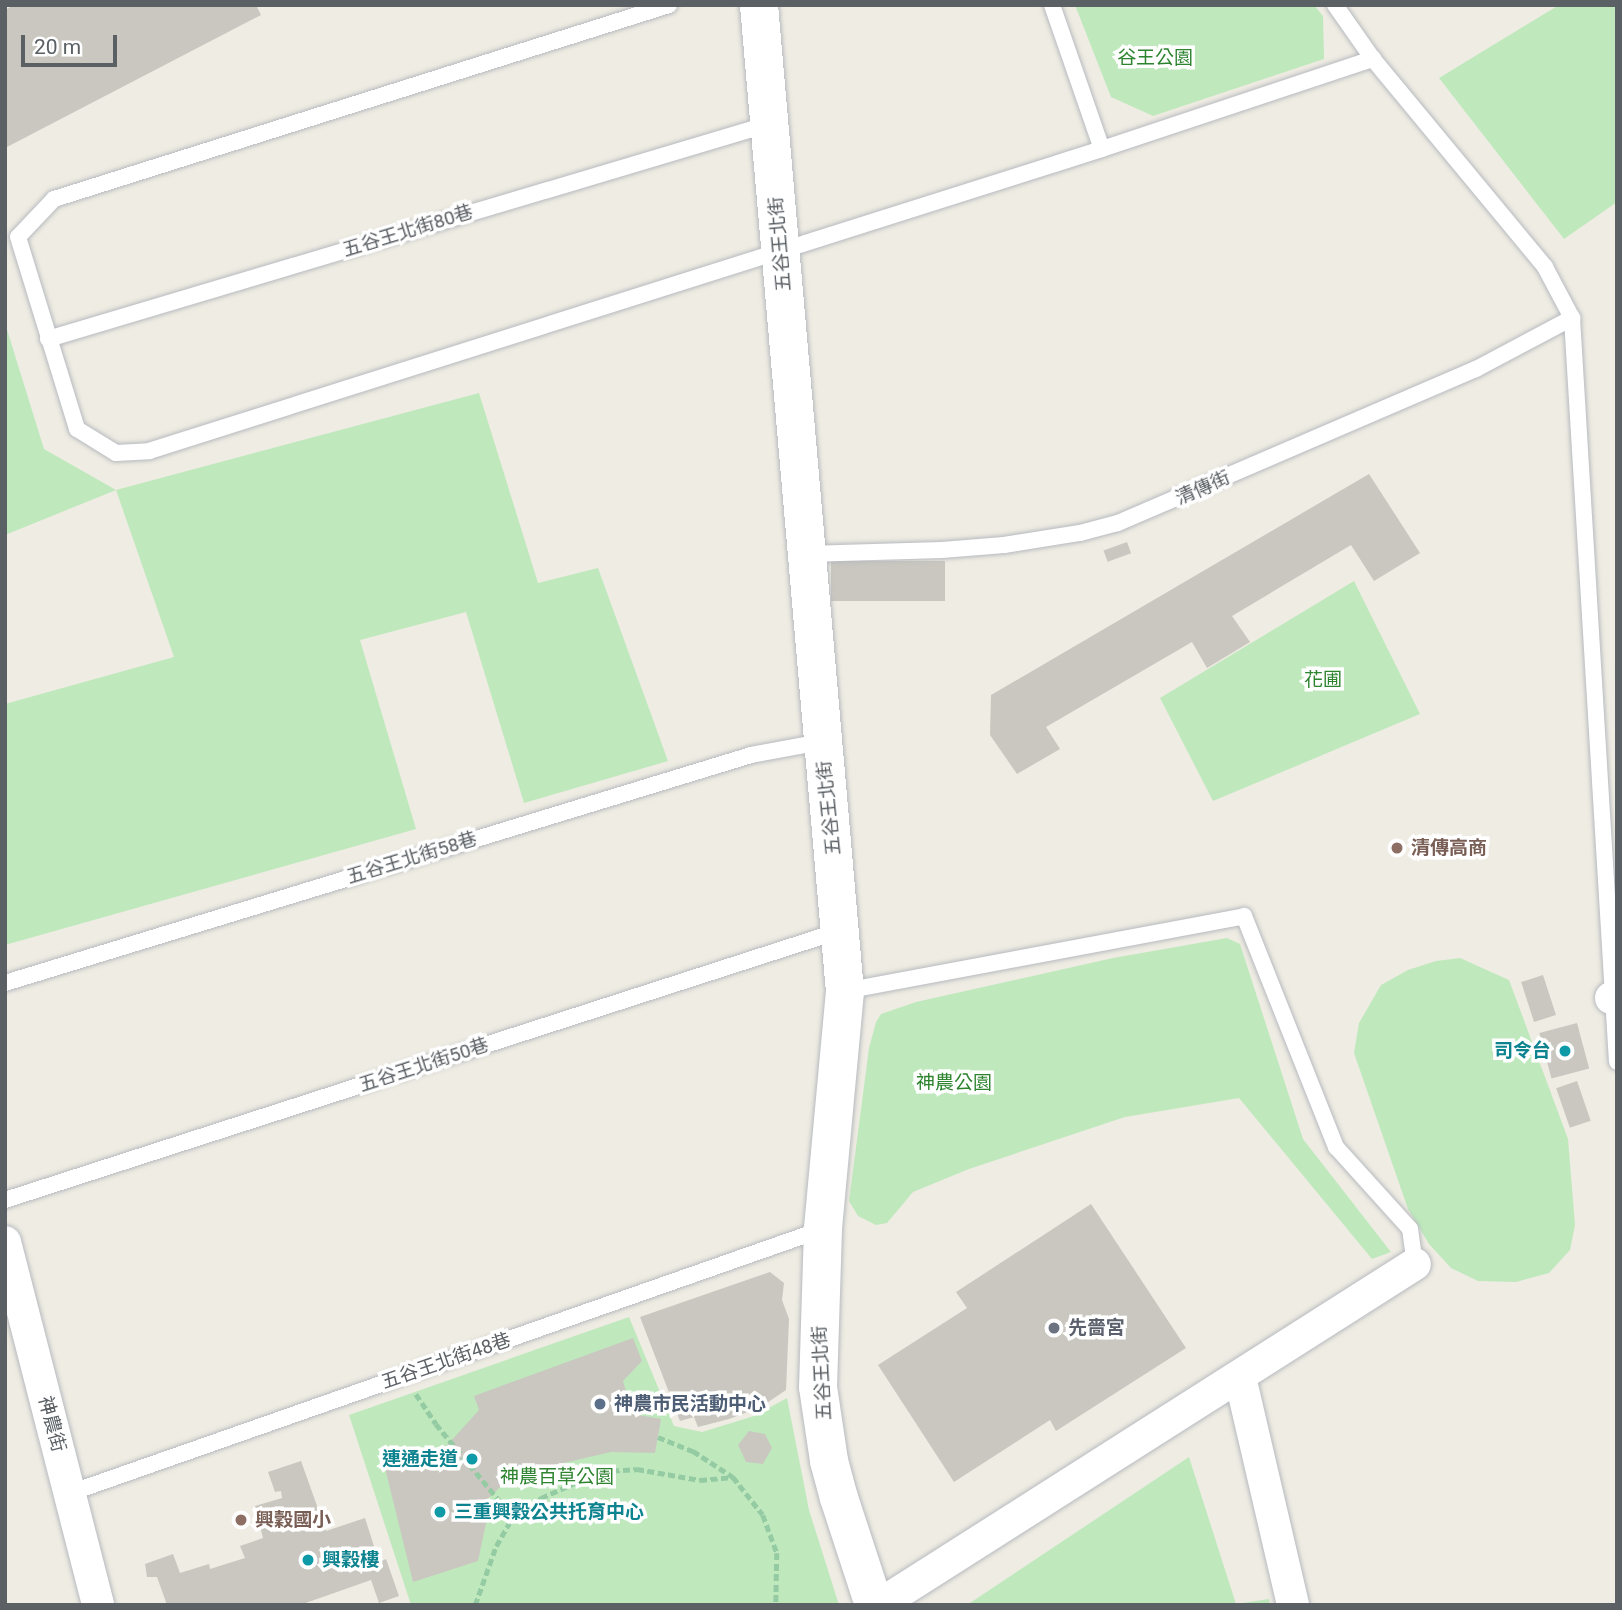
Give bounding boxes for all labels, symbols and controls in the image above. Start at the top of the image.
scale bar [24,21,121,65]
text: 20 m [34,35,81,59]
park label: 谷王公園 [1117,47,1193,69]
street label: 五谷王北街 [765,196,795,292]
street label: 五谷王北街80巷 [340,200,476,262]
street label: 清傳街 [1172,466,1234,510]
park label: 花圃 [1304,669,1342,691]
street label: 五谷王北街 [813,760,845,856]
street label: 五谷王北街58巷 [344,827,480,889]
place label: 清傳高商 [1411,837,1487,859]
marker: 清傳高商 [1389,840,1405,856]
street label: 五谷王北街50巷 [356,1033,492,1097]
place label: 司令台 [1494,1040,1551,1062]
marker: 司令台 [1557,1043,1573,1059]
park label: 神農公園 [916,1072,992,1094]
place label: 先嗇宮 [1068,1317,1125,1339]
marker: 先嗇宮 [1046,1320,1062,1336]
street label: 五谷王北街 [808,1325,836,1421]
street label: 五谷王北街48巷 [378,1328,514,1394]
place label: 神農市民活動中心 [614,1393,766,1415]
street label: 神農街 [34,1394,70,1454]
marker: 神農市民活動中心 [592,1396,608,1412]
place label: 連通走道 [382,1448,458,1470]
marker: 連通走道 [464,1451,480,1467]
park label: 神農百草公園 [500,1466,614,1488]
place label: 三重興穀公共托育中心 [454,1501,644,1523]
marker: 三重興穀公共托育中心 [432,1504,448,1520]
place label: 興穀國小 [255,1509,331,1531]
marker: 興穀國小 [233,1512,249,1528]
place label: 興穀樓 [322,1549,379,1571]
marker: 興穀樓 [300,1552,316,1568]

